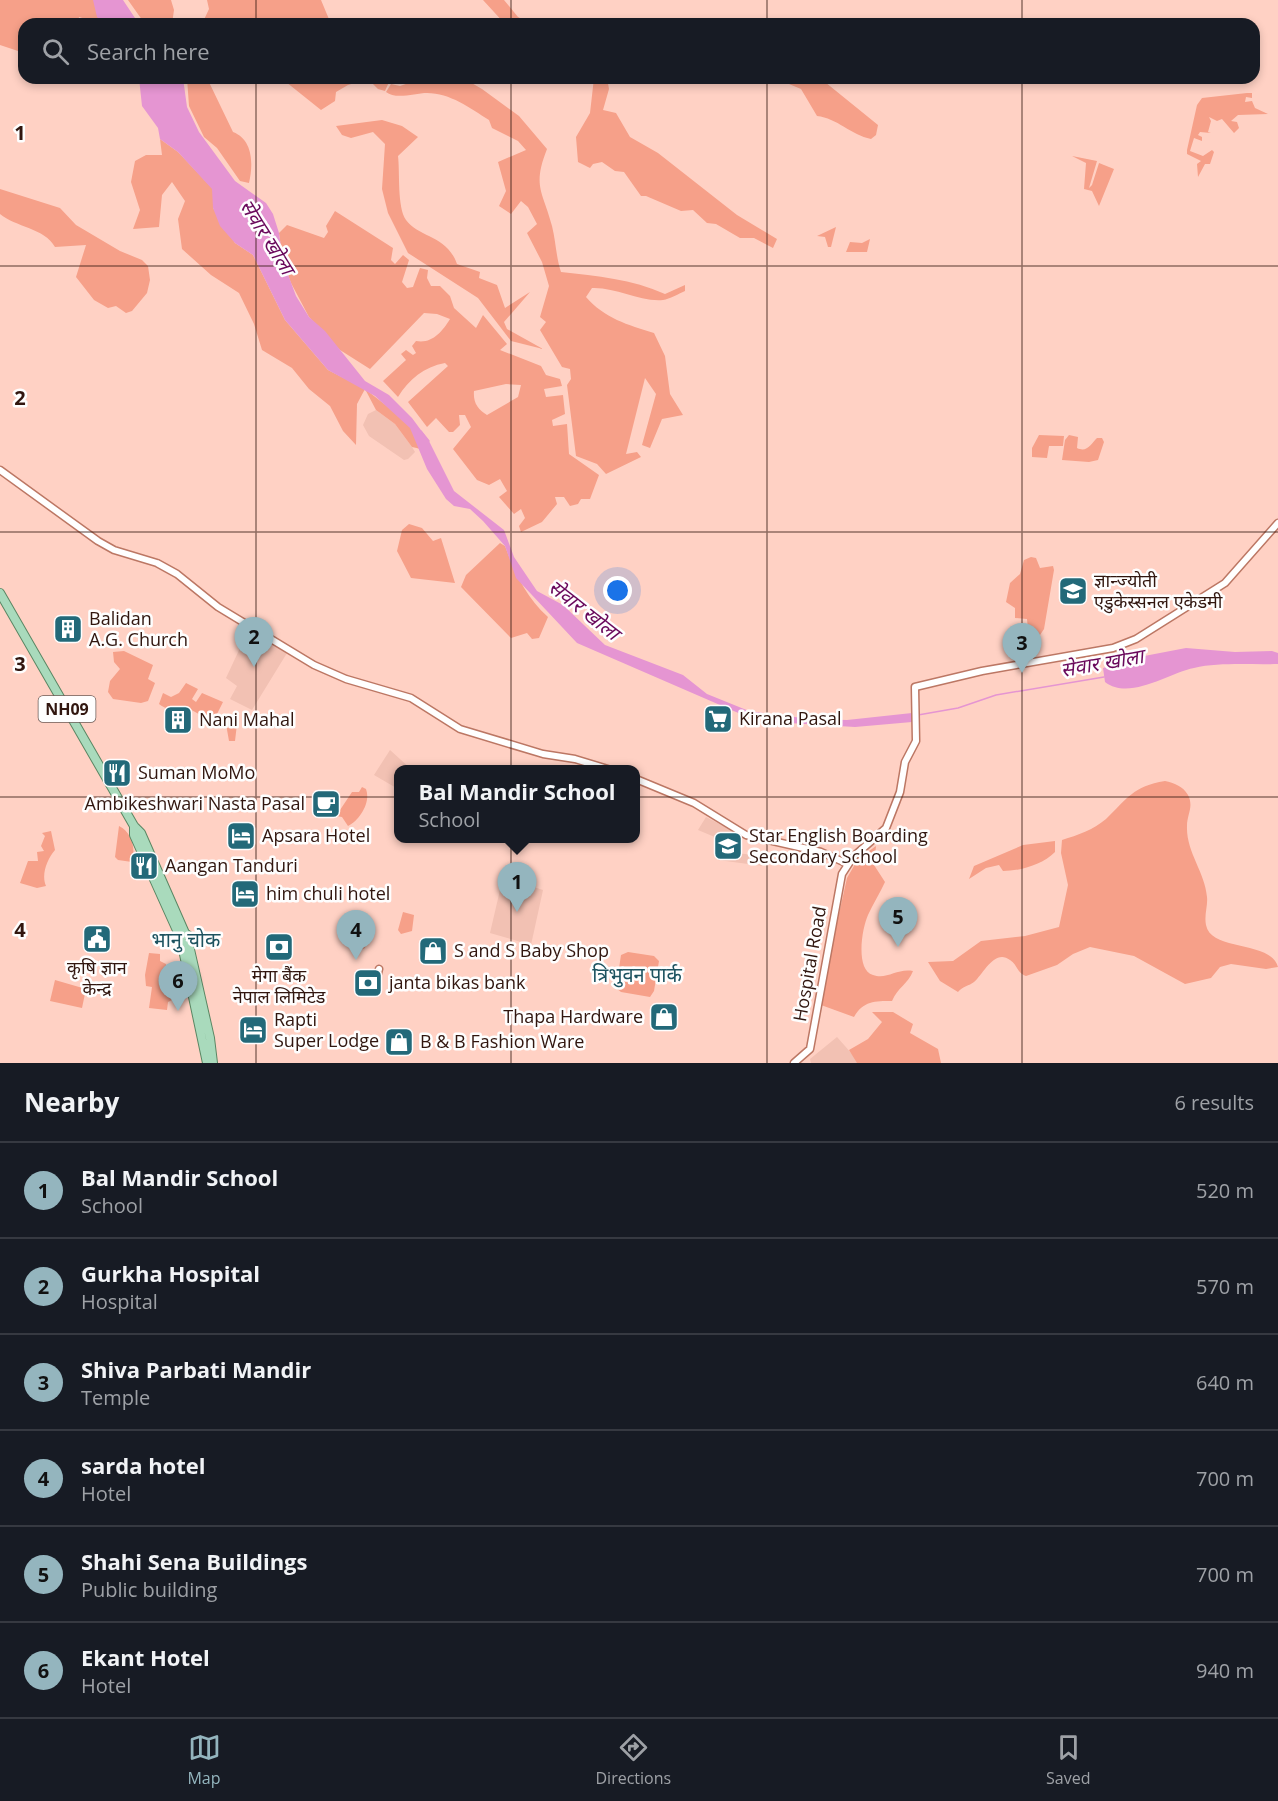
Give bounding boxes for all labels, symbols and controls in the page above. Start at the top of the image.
search box [18,18,1260,84]
icon: search [39,35,72,68]
text: Search here [87,36,210,66]
text: 1 [14,119,26,146]
water label: सेवार खोला [234,194,303,283]
text: 2 [14,384,26,411]
place label: ज्ञान्ज्योती एडुकेस्सनल एकेडमी [1094,568,1223,614]
water label: सेवार खोला [543,573,629,648]
school or university icon: ज्ञान्ज्योती एडुकेस्सनल एकेडमी [1057,575,1089,607]
your location [603,576,632,605]
place label: Balidan A.G. Church [89,606,188,651]
building icon: Balidan A.G. Church [52,613,84,645]
pin: 2 [234,618,274,667]
pin: 3 [1002,624,1042,673]
water label: सेवार खोला [1058,641,1149,683]
text: 3 [14,650,26,677]
road number: NH09 [38,696,96,722]
supermarket icon: Kirana Pasal [702,703,734,735]
building icon: Nani Mahal [162,704,194,736]
place label: Kirana Pasal [739,706,842,730]
place label: Nani Mahal [199,707,295,731]
restaurant icon: Suman MoMo [101,757,133,789]
place label: Suman MoMo [138,760,255,784]
popup [394,765,640,843]
text: Bal Mandir School [418,776,616,806]
cafe icon: Ambikeshwari Nasta Pasal [310,788,342,820]
place label: Ambikeshwari Nasta Pasal [85,791,305,815]
text: School [418,806,480,833]
hotel icon: Apsara Hotel [225,820,257,852]
place label: Apsara Hotel [262,823,370,847]
place label: Star English Boarding Secondary School [749,823,928,868]
school or university icon: Star English Boarding Secondary School [712,830,744,862]
restaurant icon: Aangan Tanduri [128,850,160,882]
place label: Aangan Tanduri [165,853,298,877]
pin: 1 [498,862,536,912]
hotel icon: him chuli hotel [229,878,261,910]
place label: him chuli hotel [266,881,390,905]
pin: 5 [878,898,918,947]
street label: Hospital Road [787,904,831,1023]
pin: 4 [336,910,376,960]
text: 4 [14,916,26,943]
public building icon: कृषि ज्ञान केन्द्र [81,923,113,955]
district label: भानु चोक [152,926,221,953]
bank icon: मेगा बैंक नेपाल लिमिटेड [263,931,295,963]
shop icon: S and S Baby Shop [417,935,449,967]
place label: S and S Baby Shop [454,938,609,962]
place label: कृषि ज्ञान केन्द्र [67,955,128,1000]
district label: त्रिभुवन पार्क [592,961,682,988]
pin: 6 [158,962,198,1011]
place label: मेगा बैंक नेपाल लिमिटेड [233,963,326,1008]
bank icon: janta bikas bank [352,967,384,999]
place label: janta bikas bank [388,970,526,994]
shop icon: Thapa Hardware [648,1001,680,1033]
place label: Thapa Hardware [503,1004,643,1028]
place label: Rapti Super Lodge [274,1007,379,1052]
hotel icon: Rapti Super Lodge [237,1014,269,1046]
shop icon: B & B Fashion Ware [383,1026,415,1058]
place label: B & B Fashion Ware [420,1029,584,1053]
text: Nearby [24,1084,119,1120]
text: 6 results [1174,1089,1254,1116]
text: Bal Mandir School [81,1162,278,1192]
text: 1 [38,1177,49,1204]
text: 520 m [1196,1177,1254,1204]
text: School [81,1192,143,1219]
text: Gurkha Hospital [81,1258,260,1288]
text: 2 [38,1273,49,1300]
text: 570 m [1196,1273,1254,1300]
text: Hospital [81,1288,158,1315]
text: Shiva Parbati Mandir [81,1354,311,1384]
text: 3 [38,1369,49,1396]
text: 640 m [1196,1369,1254,1396]
text: Temple [81,1384,150,1411]
text: sarda hotel [81,1450,205,1480]
text: 4 [38,1465,49,1492]
text: 700 m [1196,1465,1254,1492]
text: Hotel [81,1480,131,1507]
text: Shahi Sena Buildings [81,1546,307,1576]
text: 5 [38,1561,49,1588]
text: 700 m [1196,1561,1254,1588]
text: Public building [81,1576,217,1603]
text: Ekant Hotel [81,1642,210,1672]
text: 6 [38,1657,49,1684]
text: 940 m [1196,1657,1254,1684]
text: Hotel [81,1672,131,1699]
tab: Map [187,1731,221,1789]
tab: Directions [595,1731,671,1789]
tab: Saved [1046,1731,1091,1789]

